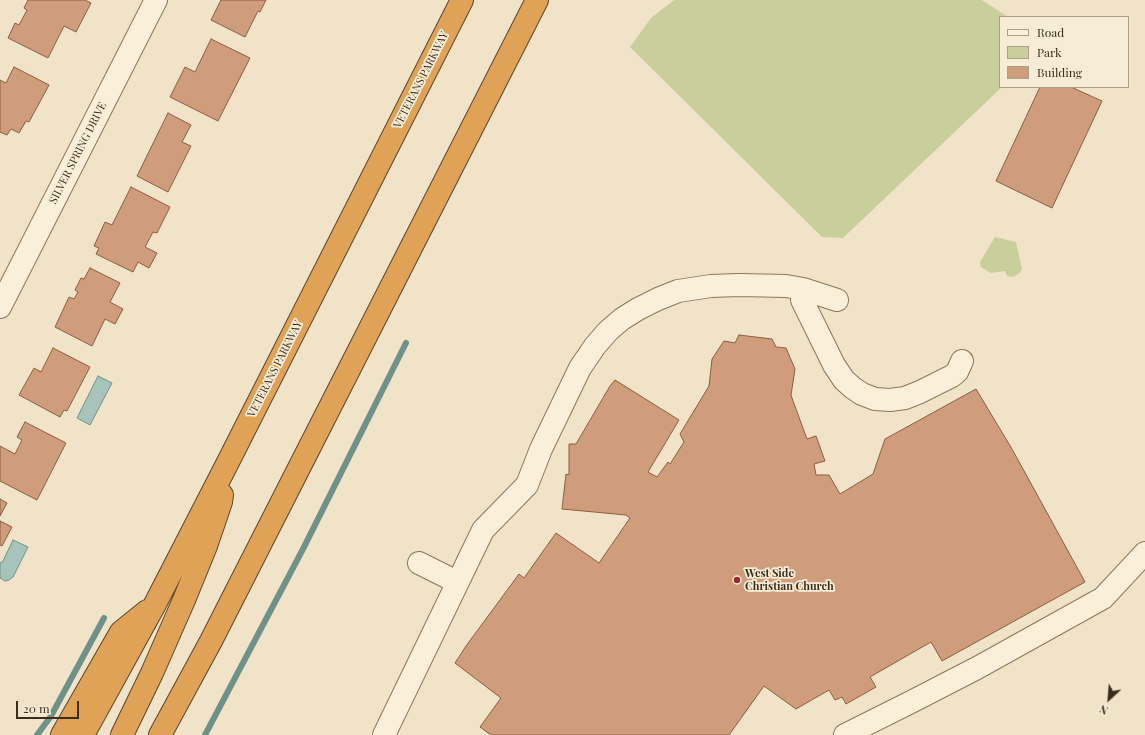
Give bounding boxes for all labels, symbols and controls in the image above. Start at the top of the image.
legend [999,16,1129,88]
text: Road [1037,24,1064,40]
street label: VETERANS PARKWAY [391,29,451,131]
text: Park [1037,44,1062,60]
text: Building [1037,64,1082,80]
street label: SILVER SPRING DRIVE [47,100,109,206]
street label: VETERANS PARKWAY [245,318,305,420]
place label: West Side Christian Church [745,567,834,593]
marker: West Side Christian Church [732,575,742,585]
north arrow [1089,679,1129,719]
scale bar [18,693,81,719]
text: 20 m [23,700,50,716]
text: N [1097,702,1110,719]

